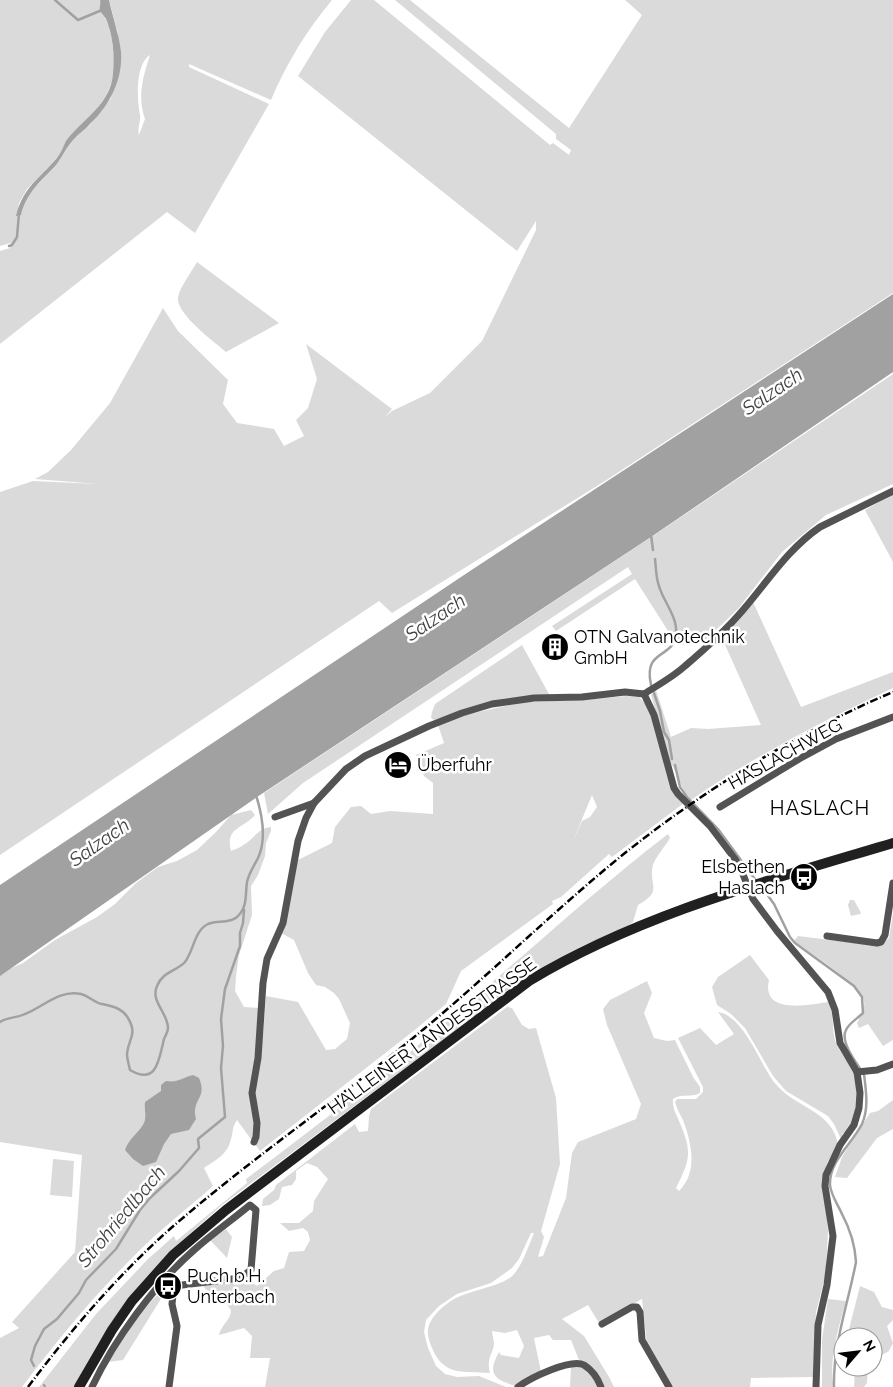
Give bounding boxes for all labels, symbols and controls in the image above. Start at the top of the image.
water label: Salzach [737,363,806,420]
water label: Salzach [400,589,469,646]
place label: OTN Galvanotechnik GmbH [574,626,745,668]
building icon: OTN Galvanotechnik GmbH [540,632,570,662]
street label: HASLACHWEG [724,714,845,793]
hotel icon: Überfuhr [383,750,413,780]
place label: Überfuhr [417,754,493,775]
district label: HASLACH [770,796,870,820]
water label: Salzach [64,813,133,871]
place label: Elsbethen Haslach [701,856,785,898]
bus stop icon: Elsbethen Haslach [789,862,819,892]
street label: HALLEINER LANDESSTRASSE [323,953,540,1118]
water label: Strohriedlbach [72,1161,170,1272]
place label: Puch b.H. Unterbach [187,1265,275,1307]
bus stop icon: Puch b.H. Unterbach [153,1271,183,1301]
north arrow [833,1327,883,1377]
text: N [860,1337,879,1354]

